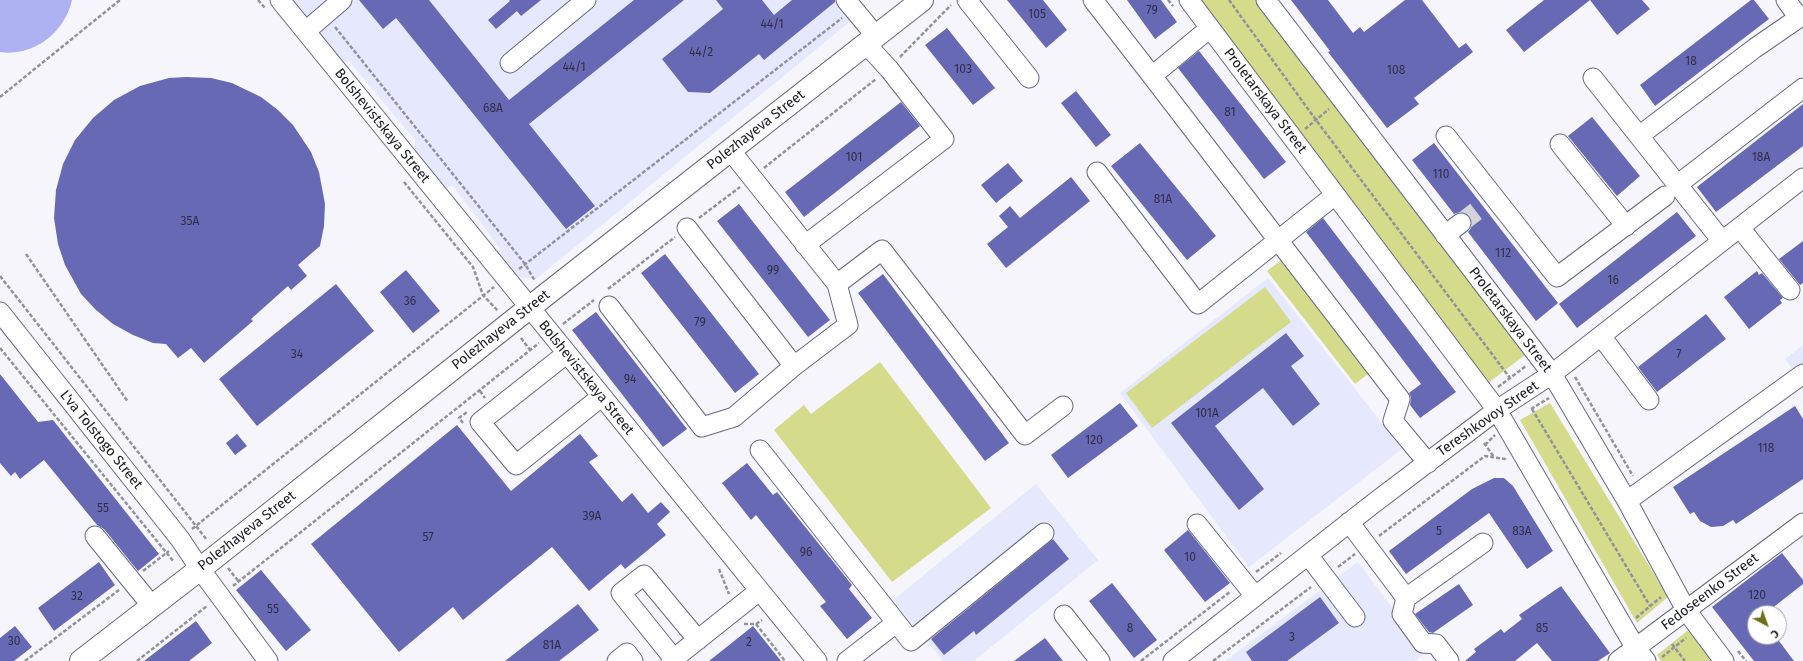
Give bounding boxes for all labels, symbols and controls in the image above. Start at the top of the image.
house number: 79 [1146,4,1158,18]
house number: 105 [1028,8,1046,22]
house number: 44/1 [760,18,784,32]
street label: Proletarskaya Street [1220,45,1310,157]
house number: 44/2 [689,46,713,60]
house number: 18 [1685,55,1697,69]
house number: 44/1 [562,61,586,75]
house number: 103 [954,63,972,77]
house number: 108 [1387,64,1405,78]
street label: Bolshevistskaya Street [331,65,433,187]
street label: Polezhayeva Street [704,87,808,173]
house number: 68А [483,102,503,116]
house number: 81 [1224,106,1236,120]
house number: 101 [846,151,862,165]
house number: 18А [1752,151,1770,165]
house number: 110 [1433,168,1449,182]
house number: 81А [1154,193,1172,207]
house number: 35А [181,215,199,229]
house number: 112 [1495,247,1511,261]
house number: 99 [767,264,779,278]
street label: Proletarskaya Street [1465,264,1555,376]
house number: 16 [1607,274,1619,288]
street label: Polezhayeva Street [449,287,553,373]
house number: 36 [404,295,416,309]
house number: 79 [694,316,706,330]
street label: Bolshevistskaya Street [535,317,637,439]
house number: 34 [291,348,303,362]
house number: 7 [1676,348,1682,362]
house number: 94 [624,373,636,387]
street label: Tereshkovoy Street [1434,378,1542,460]
street label: L'va Tolstogo Street [56,387,146,493]
house number: 101А [1195,407,1219,421]
house number: 120 [1085,434,1103,448]
house number: 118 [1758,442,1774,456]
street label: Polezhayeva Street [195,488,299,574]
house number: 55 [97,502,109,516]
house number: 39А [583,510,601,524]
house number: 5 [1436,525,1442,539]
house number: 83А [1512,525,1532,539]
house number: 57 [422,531,434,545]
house number: 96 [800,546,812,560]
street label: Fedoseenko Street [1658,550,1762,634]
house number: 10 [1184,551,1196,565]
house number: 120 [1748,589,1766,603]
house number: 32 [71,590,83,604]
house number: 55 [267,603,279,617]
north arrow [1747,605,1787,645]
house number: 8 [1127,622,1133,636]
house number: 85 [1536,622,1548,636]
text: С [1768,627,1781,641]
house number: 3 [1289,631,1295,645]
house number: 30 [8,635,20,649]
house number: 2 [746,636,752,650]
house number: 81А [543,639,561,653]

